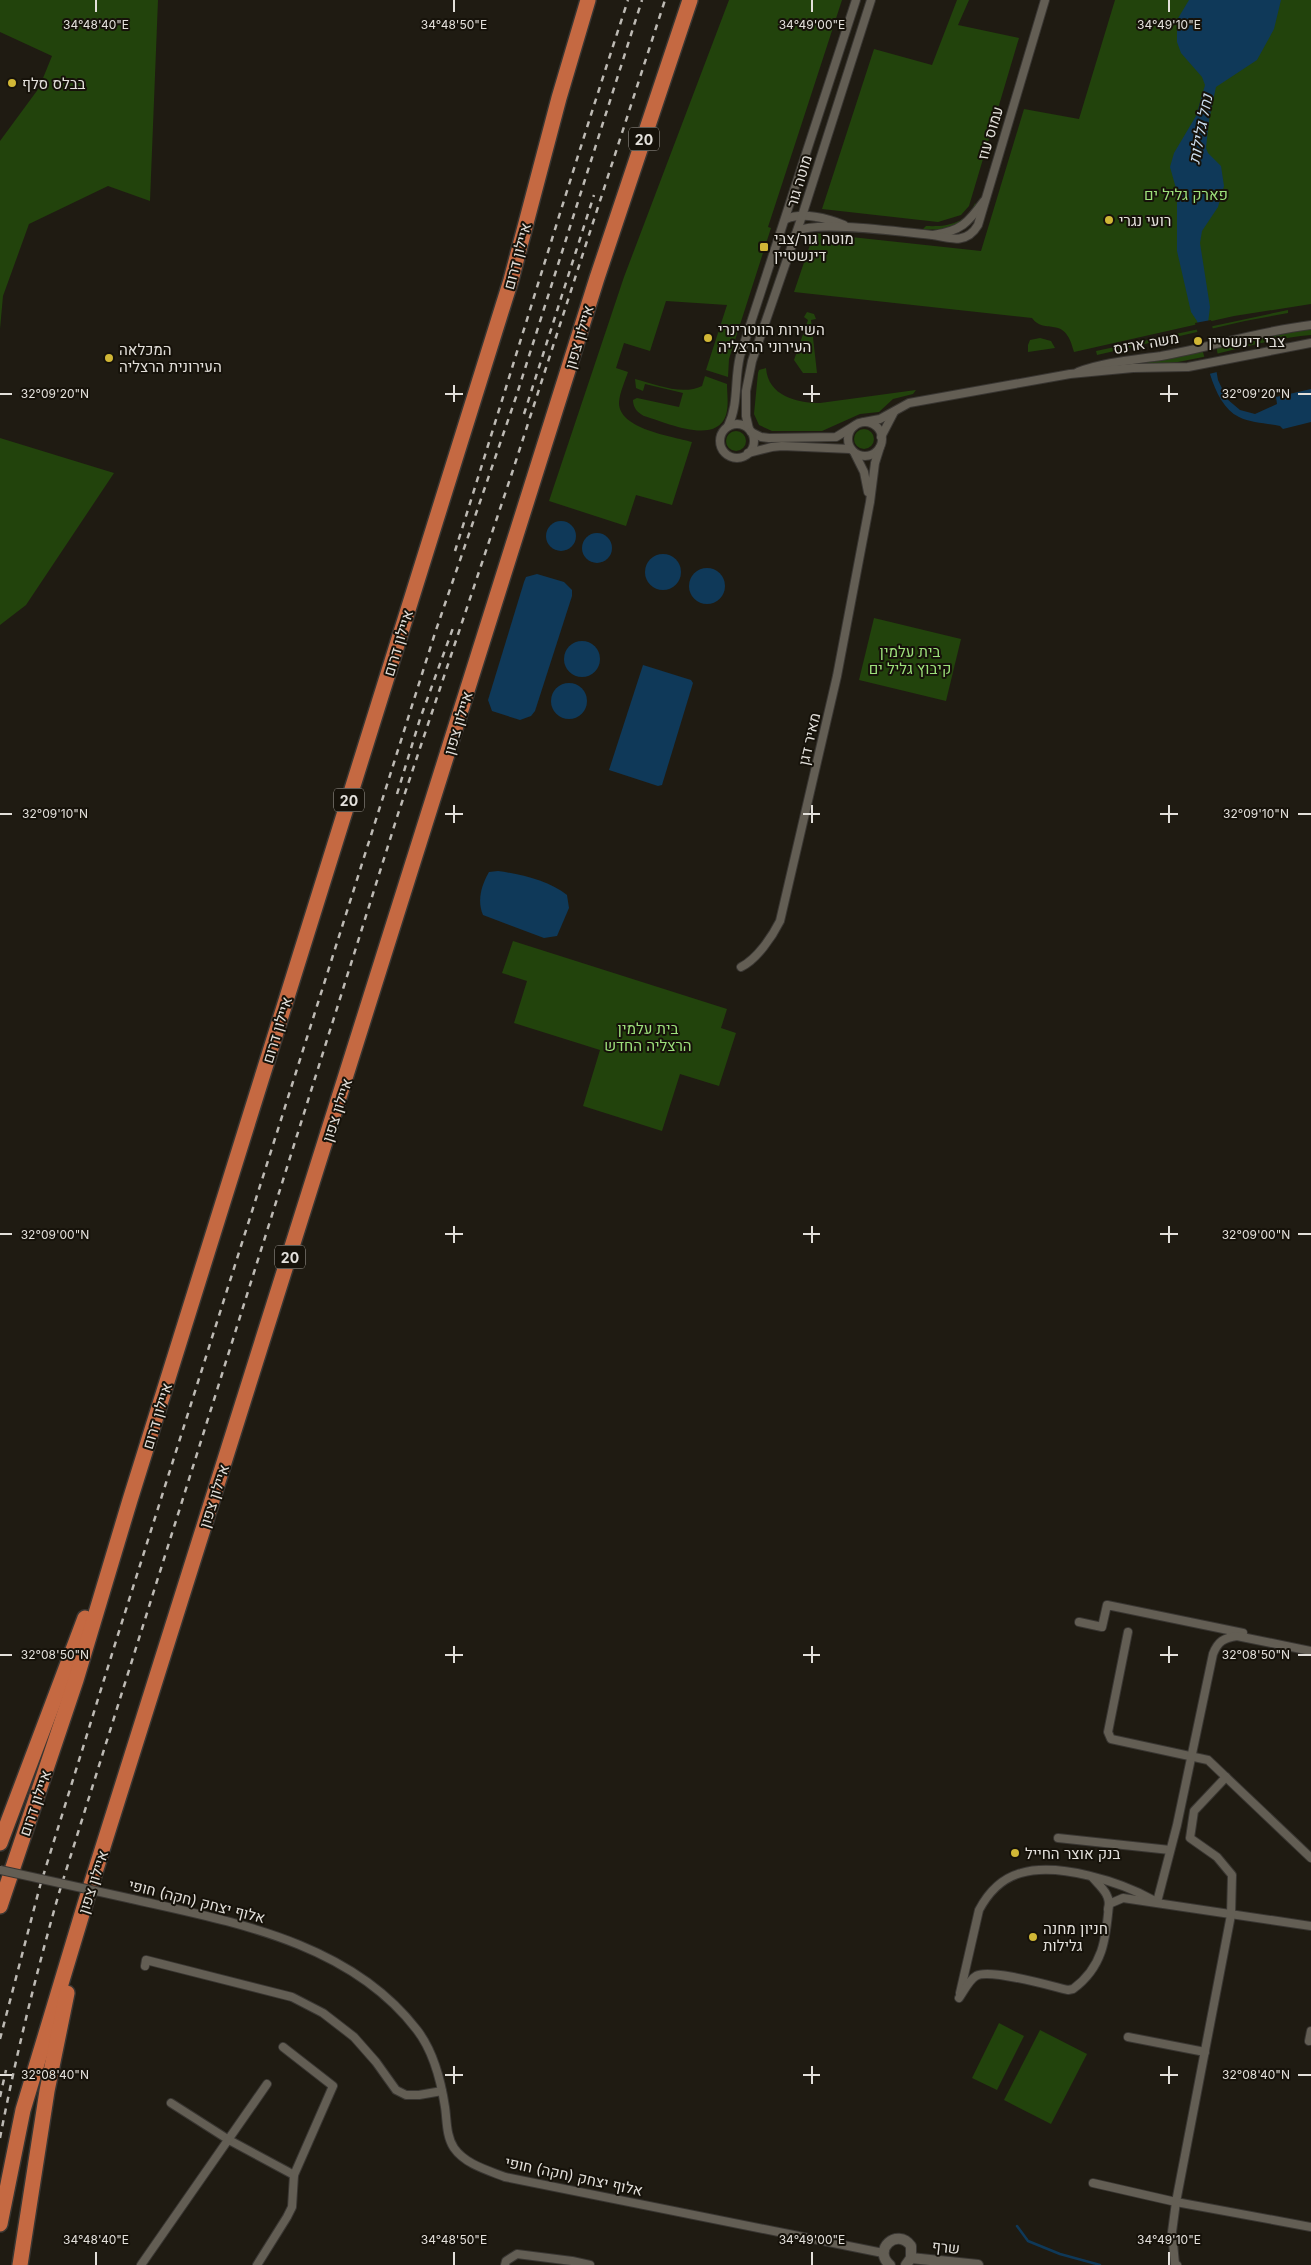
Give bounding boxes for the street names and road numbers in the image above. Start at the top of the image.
street label: עמוס עוז [973,104,1007,162]
road number: 20 [629,128,659,150]
street label: מוטה גור [782,152,816,210]
street label: איילון דרום [499,220,535,292]
street label: איילון צפון [560,303,598,371]
street label: משה ארנס [1112,328,1180,358]
street label: איילון דרום [379,607,417,679]
street label: איילון צפון [439,689,477,757]
street label: מאיר דגן [794,711,824,767]
road number: 20 [334,788,364,812]
street label: איילון דרום [258,994,296,1066]
street label: איילון צפון [318,1076,356,1144]
road number: 20 [275,1246,305,1268]
street label: איילון דרום [138,1380,176,1452]
street label: איילון צפון [195,1462,233,1530]
street label: איילון דרום [15,1768,55,1838]
street label: איילון צפון [74,1848,112,1916]
street label: אלוף יצחק (חקה) חופי [127,1875,267,1927]
street label: אלוף יצחק (חקה) חופי [504,2152,644,2200]
street label: שרף [931,2236,961,2258]

